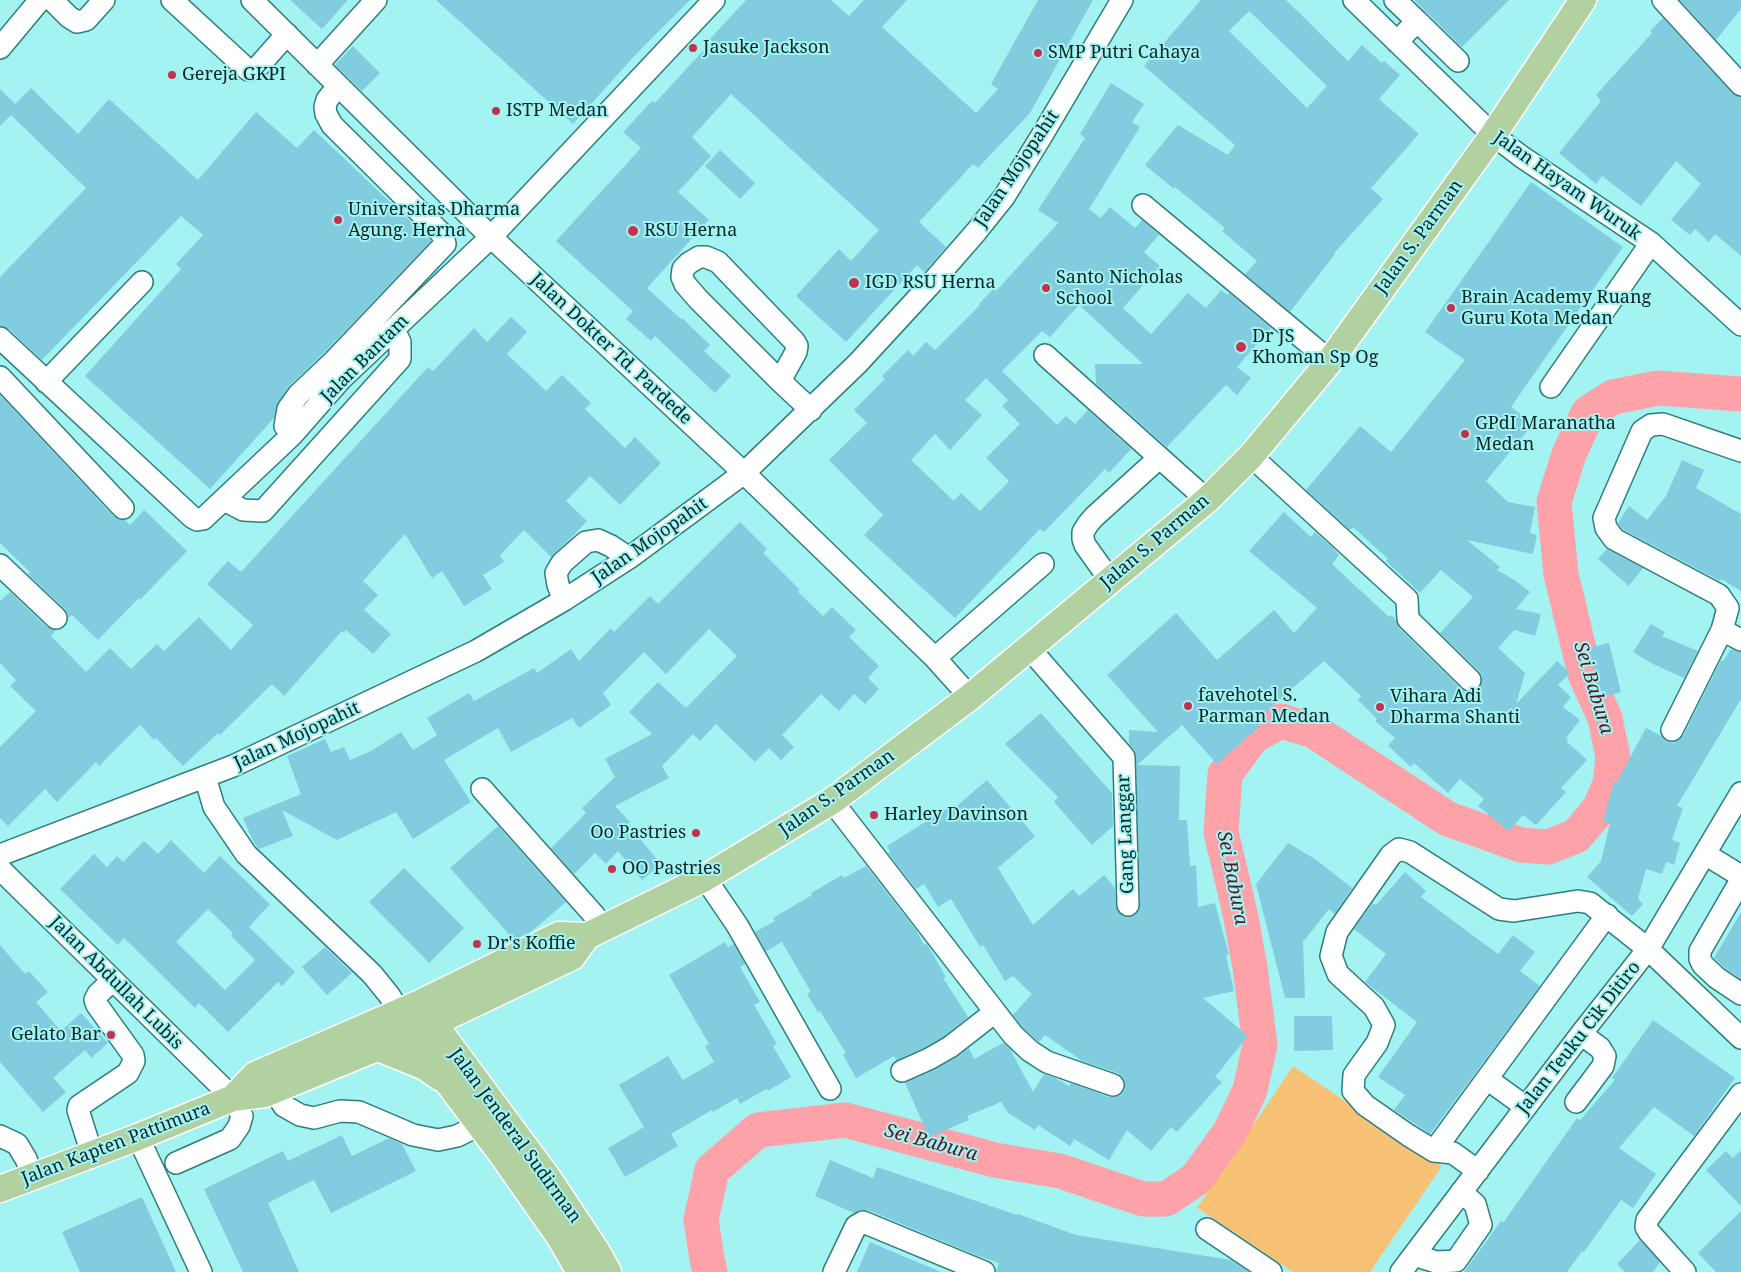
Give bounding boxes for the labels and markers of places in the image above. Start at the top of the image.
place label: Jasuke Jackson [703,37,830,59]
marker: Jasuke Jackson [687,42,699,54]
place label: SMP Putri Cahaya [1048,42,1200,64]
marker: SMP Putri Cahaya [1032,47,1044,59]
place label: Gereja GKPI [182,64,286,86]
marker: Gereja GKPI [166,69,178,81]
place label: ISTP Medan [506,100,608,122]
marker: ISTP Medan [490,105,502,117]
place label: Universitas Dharma Agung. Herna [348,199,520,242]
marker: Universitas Dharma Agung. Herna [332,214,344,226]
place label: RSU Herna [644,220,737,242]
marker: RSU Herna [626,224,640,238]
place label: Santo Nicholas School [1056,267,1183,310]
place label: IGD RSU Herna [865,272,996,294]
marker: IGD RSU Herna [847,276,861,290]
marker: Santo Nicholas School [1040,282,1052,294]
place label: Brain Academy Ruang Guru Kota Medan [1461,287,1651,330]
marker: Brain Academy Ruang Guru Kota Medan [1445,302,1457,314]
place label: Dr JS Khoman Sp Og [1252,326,1378,368]
marker: Dr JS Khoman Sp Og [1234,340,1248,354]
place label: GPdI Maranatha Medan [1475,413,1616,456]
marker: GPdI Maranatha Medan [1459,428,1471,440]
place label: favehotel S. Parman Medan [1198,685,1330,728]
place label: Vihara Adi Dharma Shanti [1390,686,1520,729]
marker: favehotel S. Parman Medan [1182,700,1194,712]
marker: Vihara Adi Dharma Shanti [1374,701,1386,713]
place label: Harley Davinson [884,804,1028,826]
marker: Harley Davinson [868,809,880,821]
place label: Oo Pastries [590,822,686,844]
marker: Oo Pastries [690,827,702,839]
place label: OO Pastries [622,858,721,880]
marker: OO Pastries [606,863,618,875]
place label: Dr's Koffie [487,933,576,955]
marker: Dr's Koffie [471,938,483,950]
place label: Gelato Bar [11,1024,101,1046]
marker: Gelato Bar [105,1029,117,1041]

